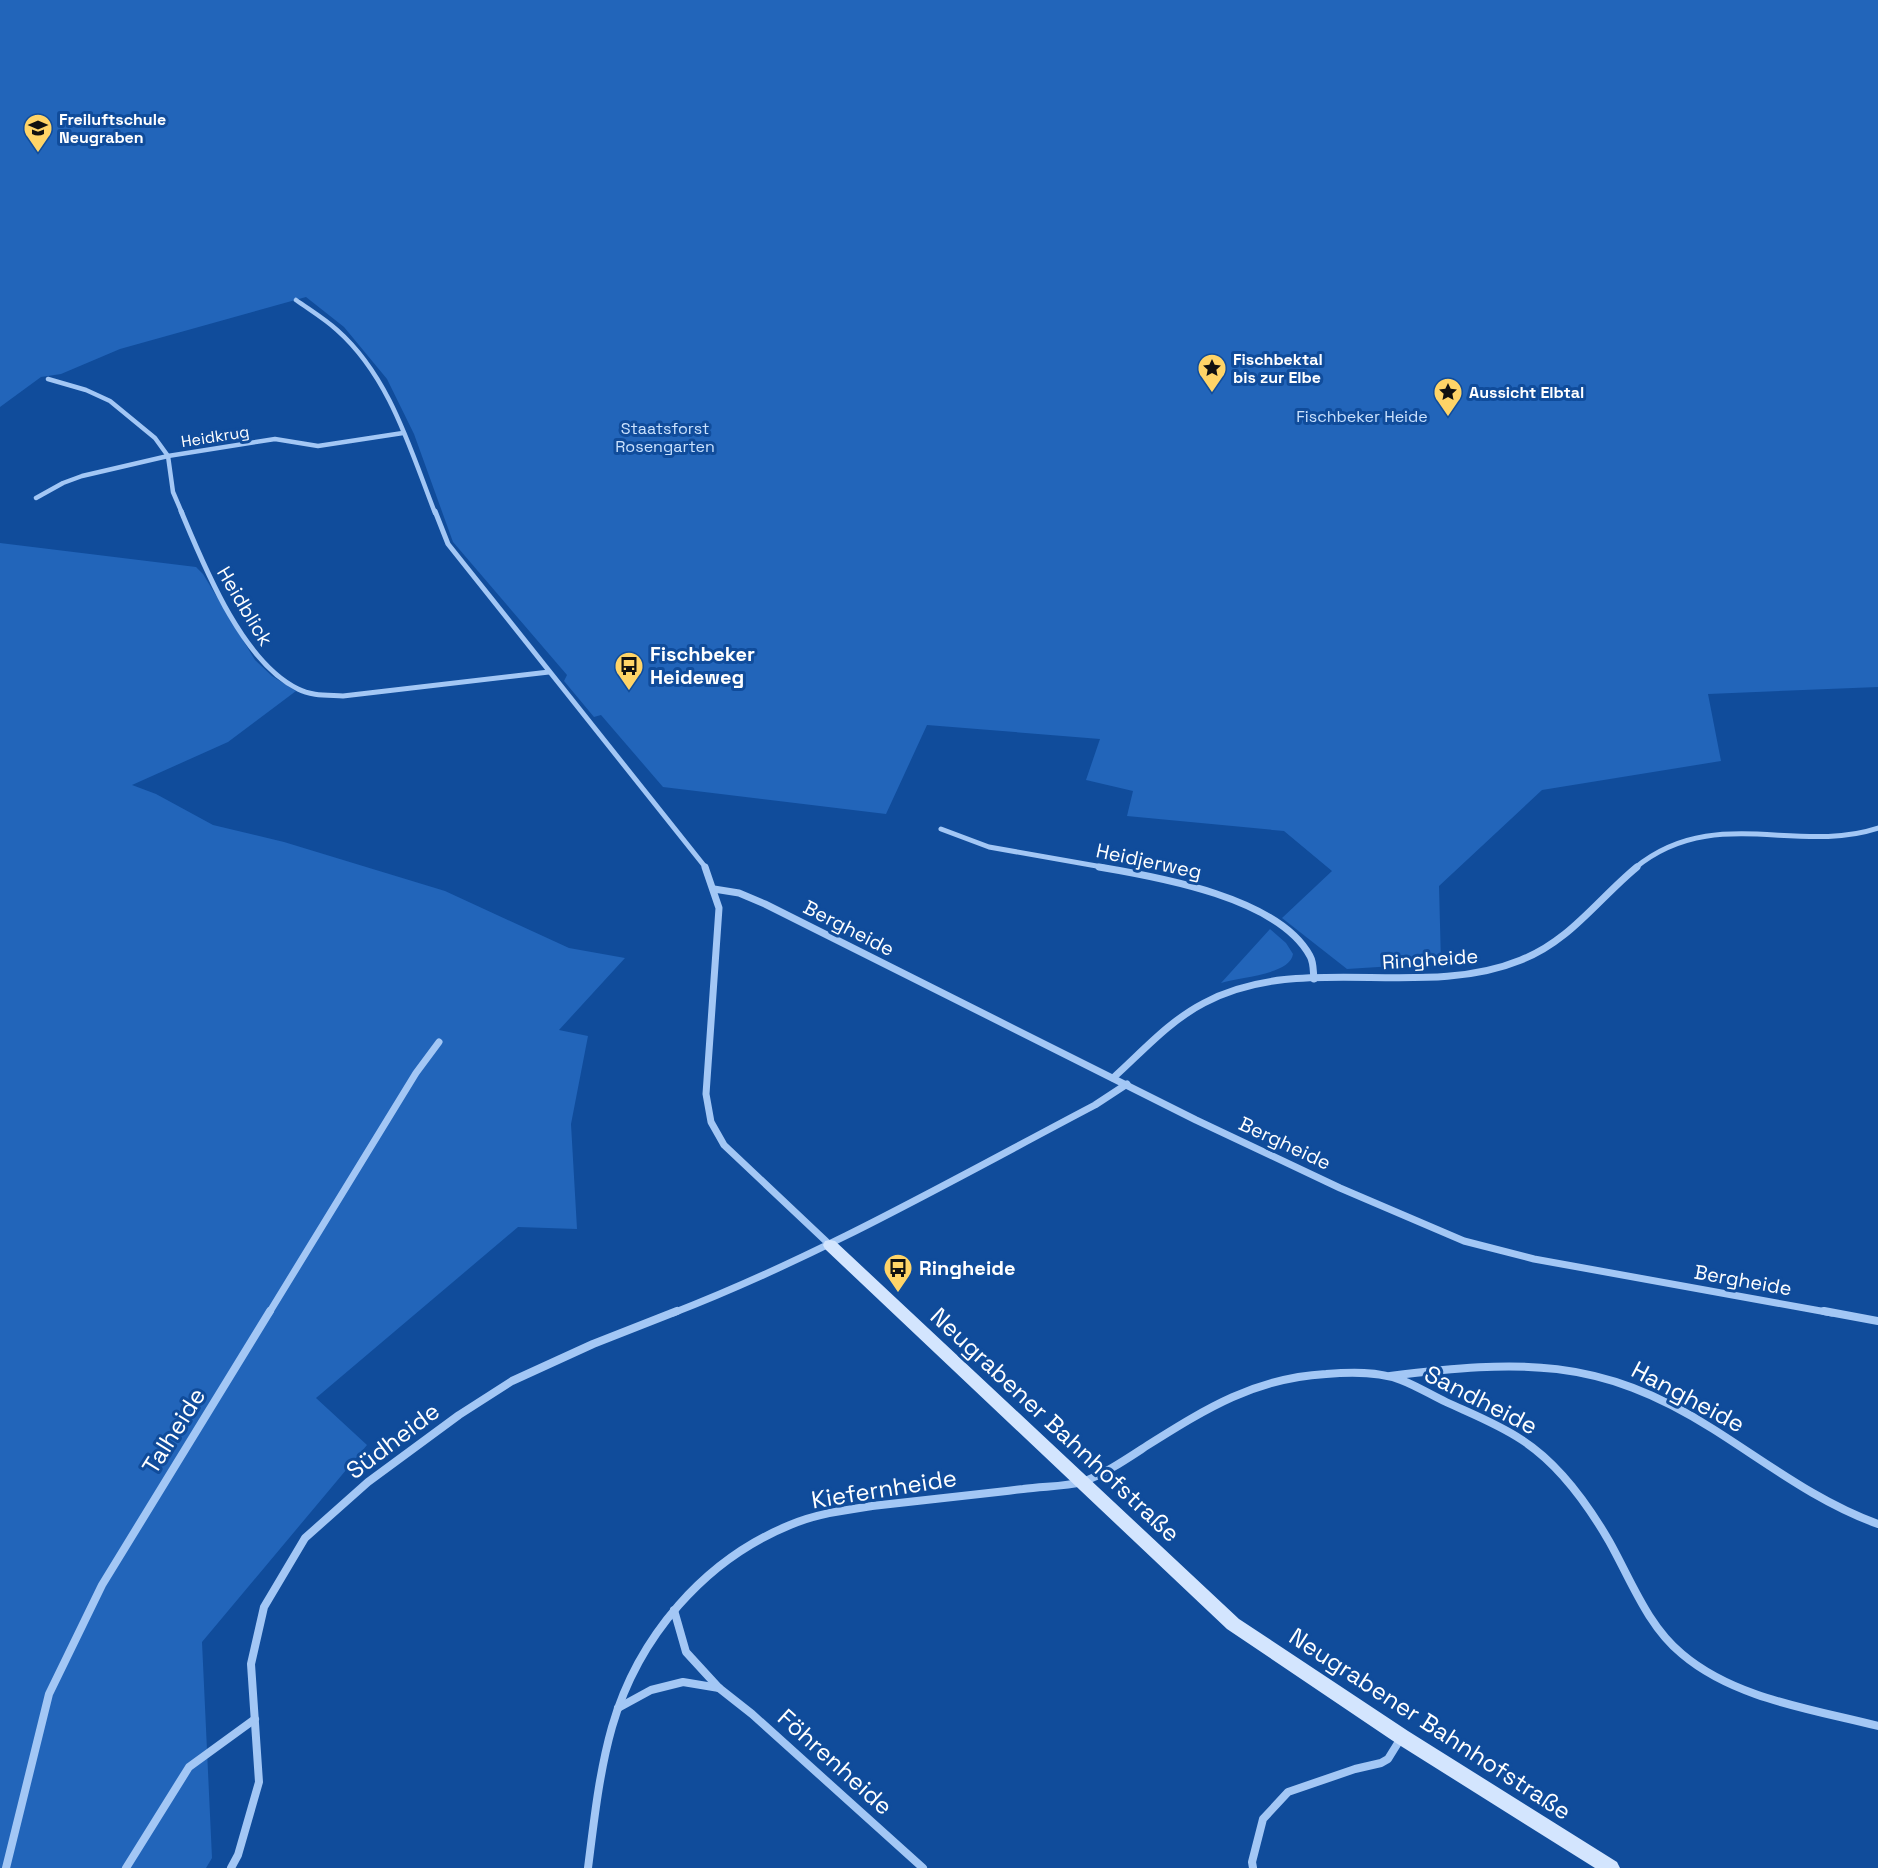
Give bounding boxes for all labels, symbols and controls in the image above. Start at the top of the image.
place label: Freiluftschule Neugraben [59,109,166,148]
school or university icon: Freiluftschule Neugraben [22,112,54,154]
place label: Fischbektal bis zur Elbe [1233,349,1323,388]
place icon: Fischbektal bis zur Elbe [1196,352,1228,394]
place icon: Aussicht Elbtal [1432,376,1464,418]
place label: Aussicht Elbtal [1469,382,1584,403]
park label: Fischbeker Heide [1296,406,1428,427]
park label: Staatsforst Rosengarten [615,418,715,457]
street label: Heidkrug [179,421,251,452]
street label: Heidblick [211,562,279,651]
place label: Fischbeker Heideweg [650,641,755,690]
bus stop icon: Fischbeker Heideweg [613,650,645,692]
street label: Heidjerweg [1094,837,1204,885]
street label: Bergheide [799,894,899,962]
street label: Ringheide [1381,943,1479,975]
street label: Bergheide [1235,1110,1335,1176]
bus stop icon: Ringheide [882,1252,914,1294]
place label: Ringheide [919,1255,1016,1281]
street label: Bergheide [1692,1259,1794,1301]
street label: Neugrabener Bahnhofstraße [924,1301,1187,1549]
street label: Hangheide [1626,1354,1750,1439]
street label: Sandheide [1419,1358,1543,1441]
street label: Talheide [135,1382,212,1480]
street label: Südheide [340,1395,446,1486]
street label: Kiefernheide [809,1462,959,1515]
street label: Neugrabener Bahnhofstraße [1283,1621,1577,1827]
street label: Föhrenheide [771,1702,899,1821]

